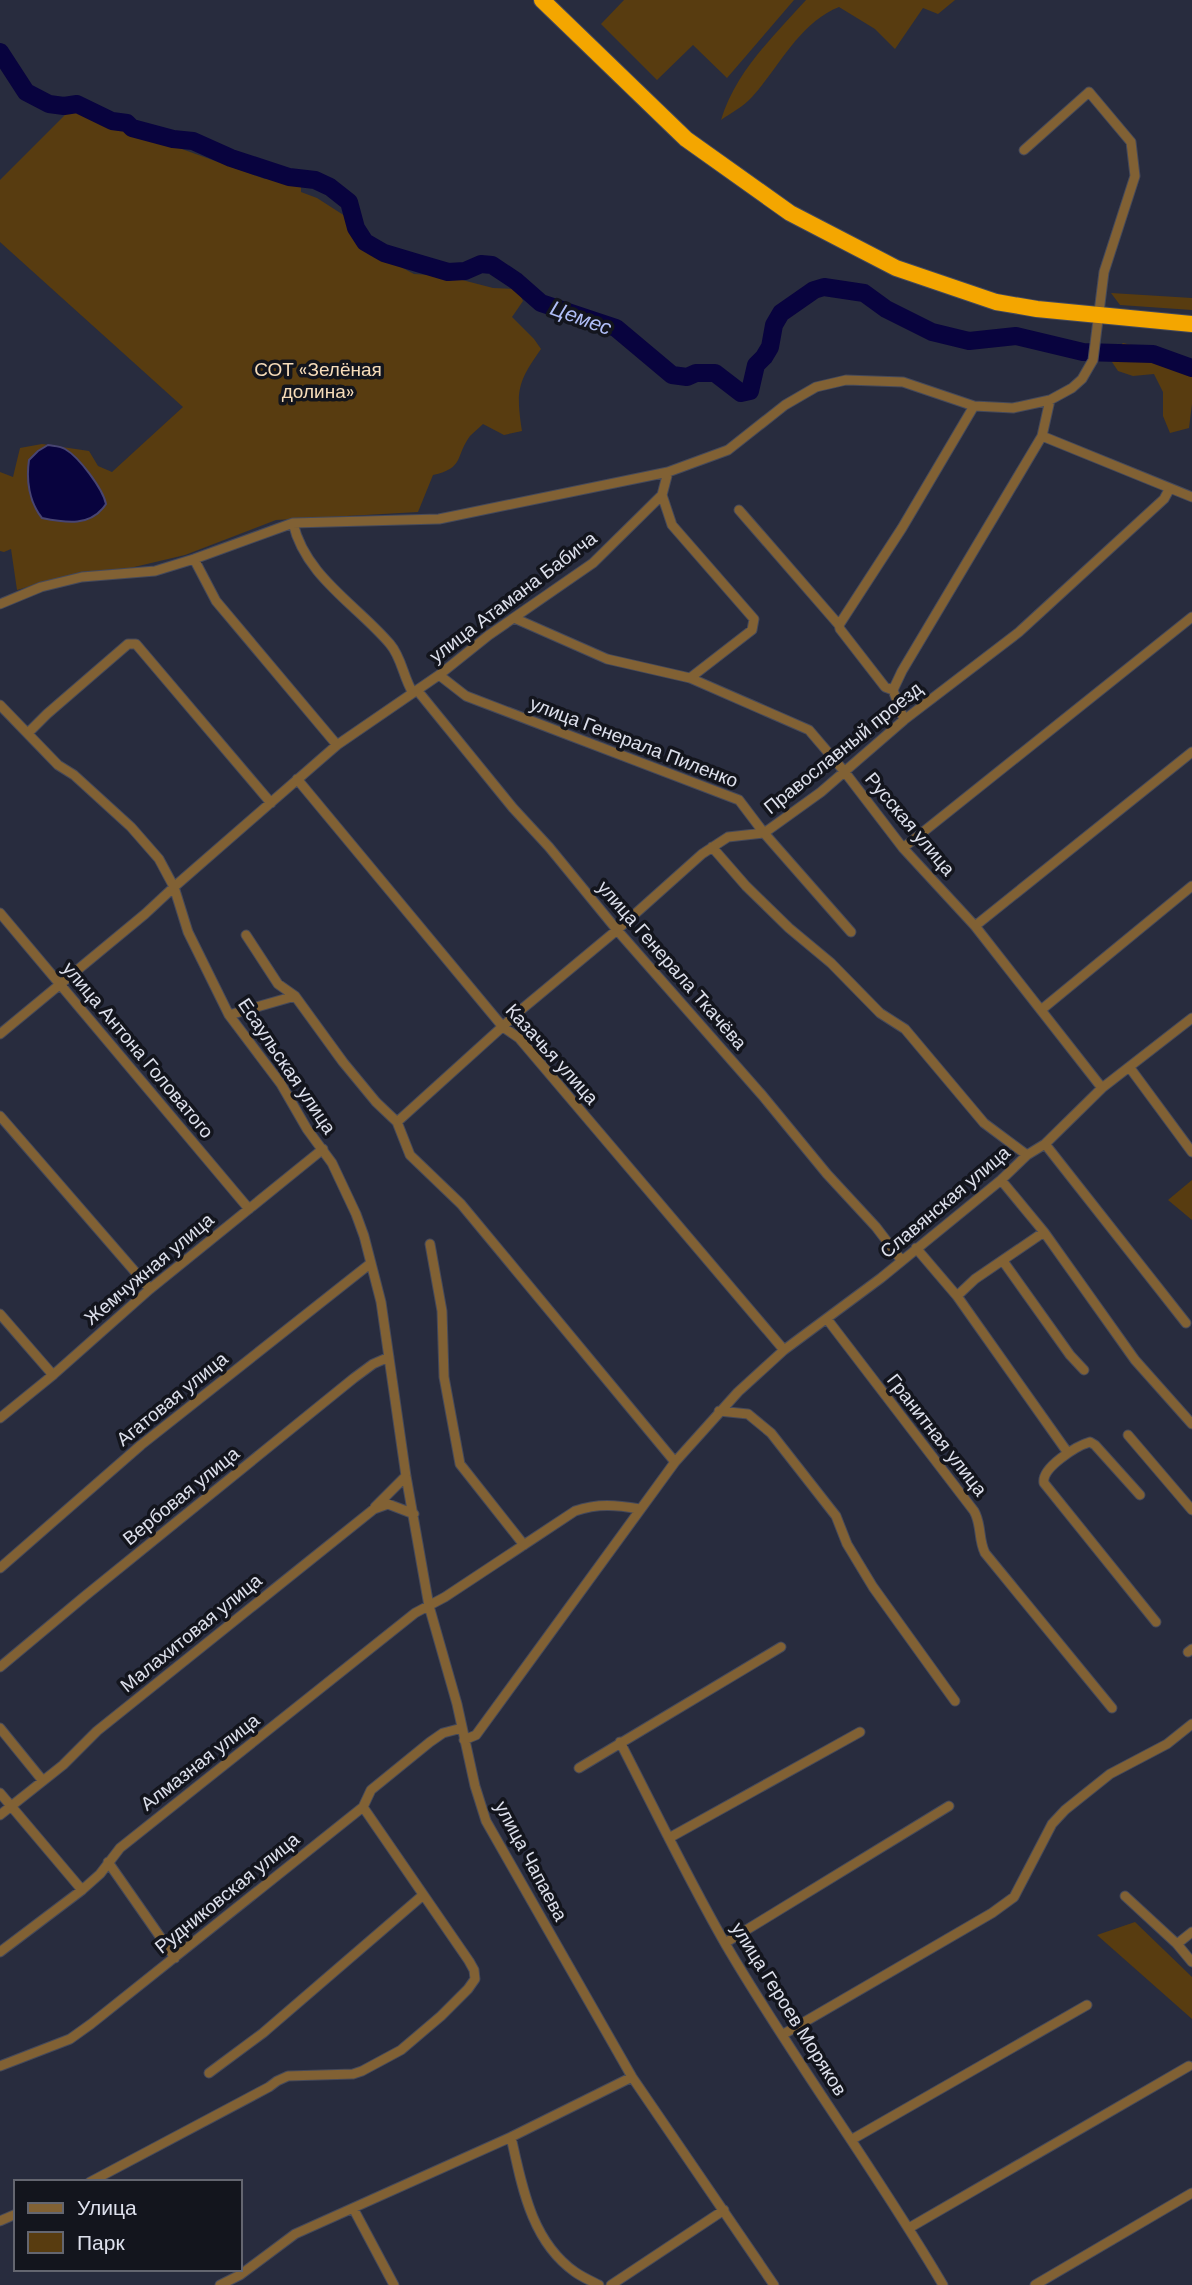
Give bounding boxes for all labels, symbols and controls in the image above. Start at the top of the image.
water label: Цемес [546,294,616,342]
park label: СОТ «Зелёная долина» [254,357,382,404]
street label: улица Атамана Бабича [424,526,602,668]
street label: Православный проезд [758,676,928,820]
street label: улица Генерала Пиленко [526,691,742,793]
street label: Русская улица [859,767,961,881]
street label: улица Генерала Ткачёва [592,875,753,1055]
street label: улица Антона Головатого [57,957,219,1143]
street label: Есаульская улица [232,993,342,1139]
street label: Казачья улица [500,998,604,1110]
street label: Славянская улица [875,1140,1016,1264]
street label: Жемчужная улица [79,1207,219,1331]
street label: Агатовая улица [111,1346,233,1452]
street label: Гранитная улица [881,1369,993,1502]
street label: Вербовая улица [117,1441,245,1551]
street label: Малахитовая улица [115,1568,267,1698]
street label: Алмазная улица [135,1707,265,1816]
street label: улица Чапаева [489,1797,573,1926]
street label: Рудниковская улица [150,1827,305,1959]
street label: улица Героев Моряков [725,1918,853,2100]
legend [14,2180,242,2271]
text: Улица [77,2194,137,2222]
text: Парк [77,2229,125,2257]

